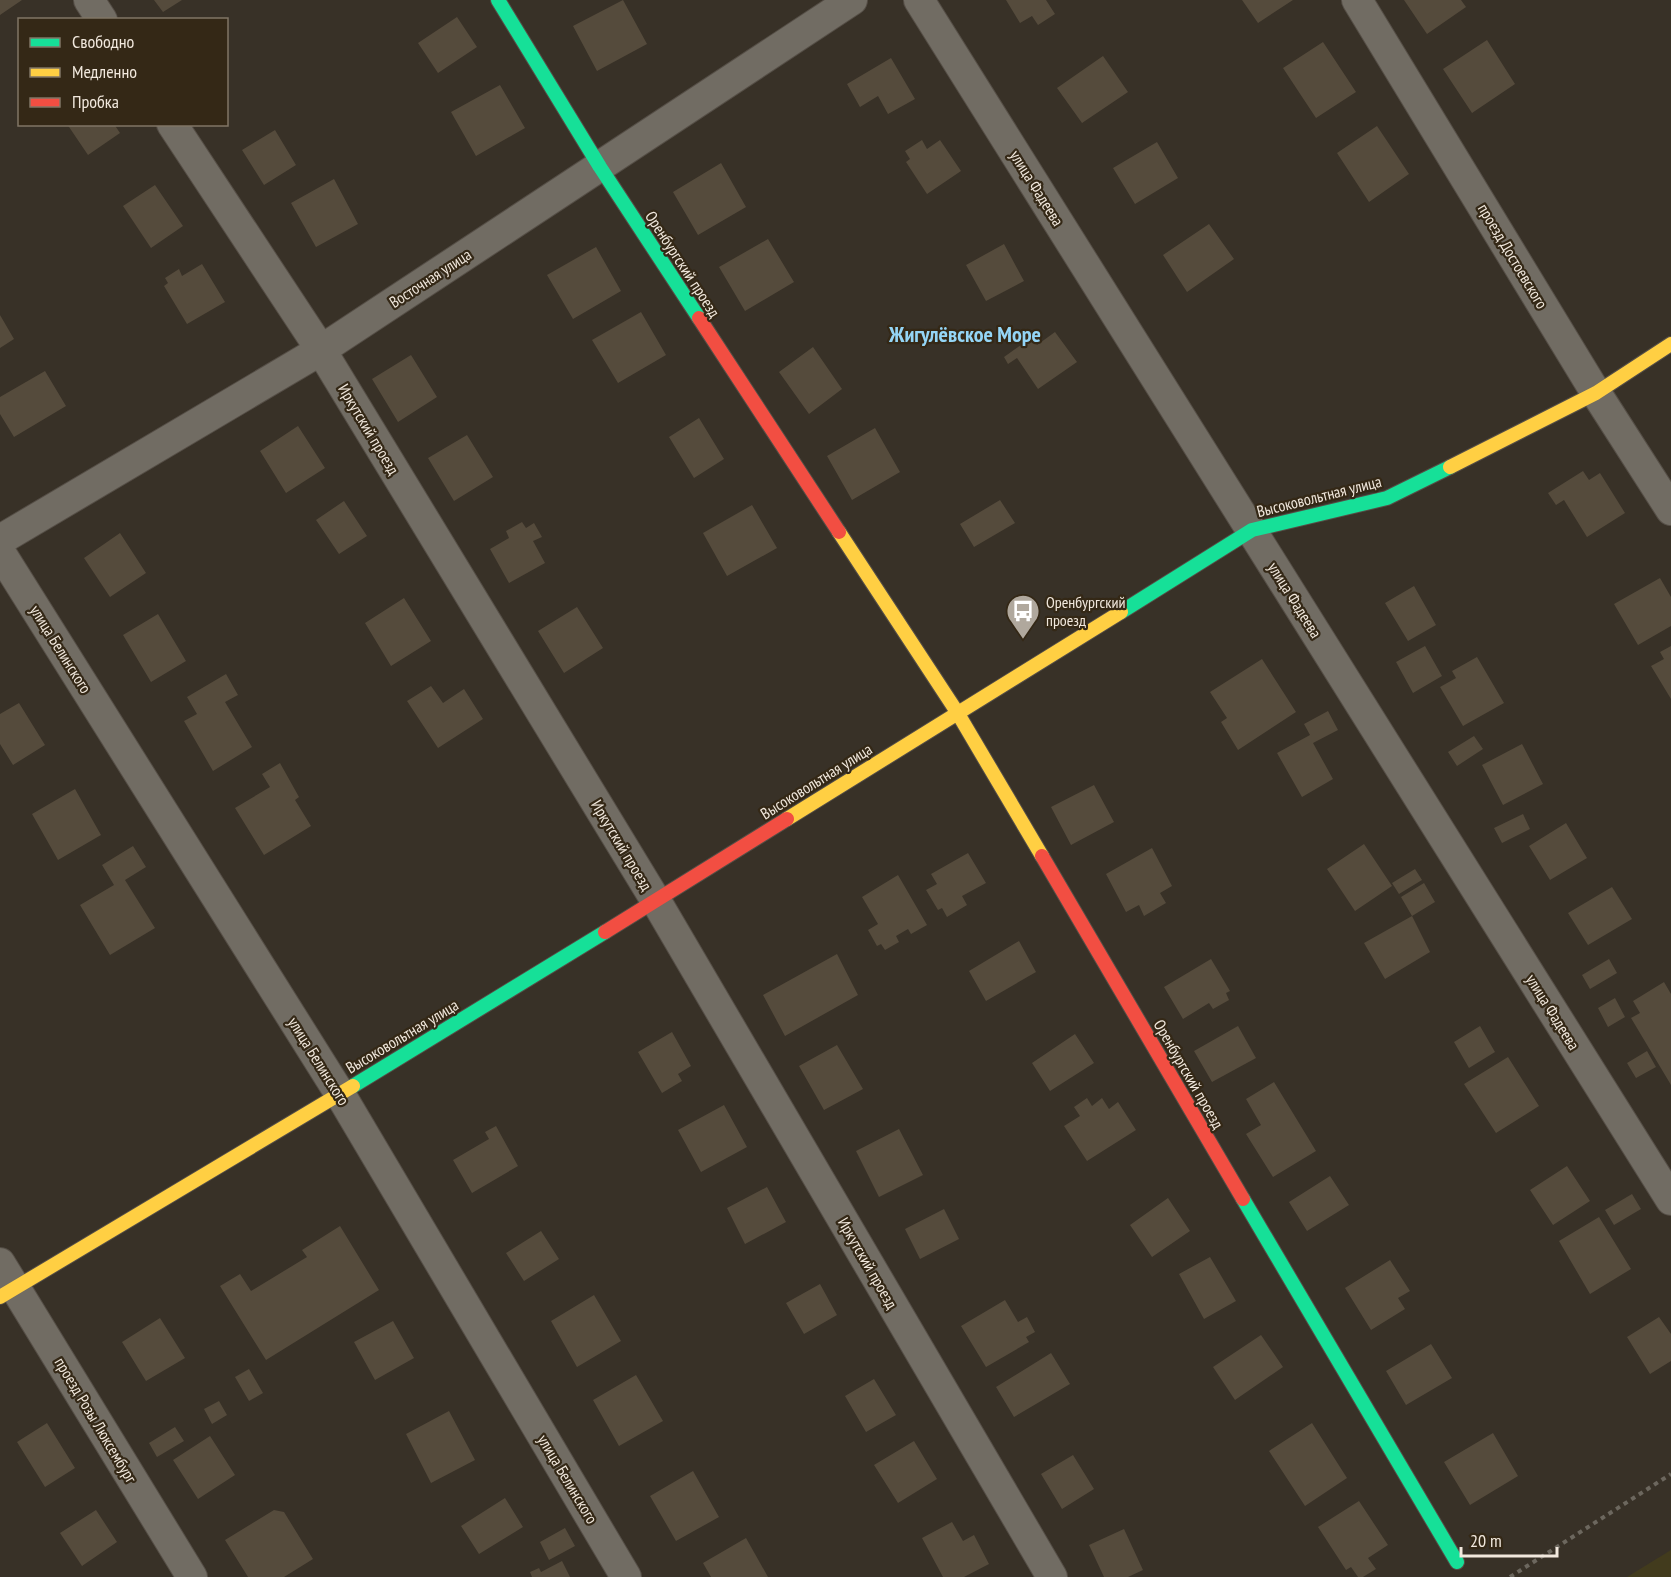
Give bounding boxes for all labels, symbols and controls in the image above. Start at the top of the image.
legend [18,18,228,126]
text: Свободно [72,30,135,53]
text: Медленно [72,60,137,83]
text: Пробка [72,90,119,113]
street label: улица Фадеева [1006,146,1068,230]
street label: проезд Достоевского [1474,200,1552,312]
street label: Оренбургский проезд [641,207,725,321]
street label: Восточная улица [385,244,475,312]
district label: Жигулёвское Море [888,320,1041,348]
street label: Иркутский проезд [334,380,404,478]
street label: Высоковольтная улица [1255,471,1383,521]
street label: улица Фадеева [1264,558,1326,642]
place label: Оренбургский проезд [1046,592,1126,630]
bus stop icon: Оренбургский проезд [1005,593,1041,640]
street label: улица Белинского [26,601,96,697]
street label: Высоковольтная улица [757,739,875,823]
street label: Иркутский проезд [587,796,657,894]
street label: улица Фадеева [1522,970,1584,1054]
street label: Высоковольтная улица [342,995,462,1077]
street label: улица Белинского [284,1013,354,1109]
street label: Оренбургский проезд [1150,1016,1228,1132]
street label: Иркутский проезд [834,1214,902,1312]
street label: проезд Розы Люксембург [51,1354,142,1487]
street label: улица Белинского [534,1431,602,1527]
scale bar [1461,1520,1557,1558]
text: 20 m [1470,1529,1502,1552]

